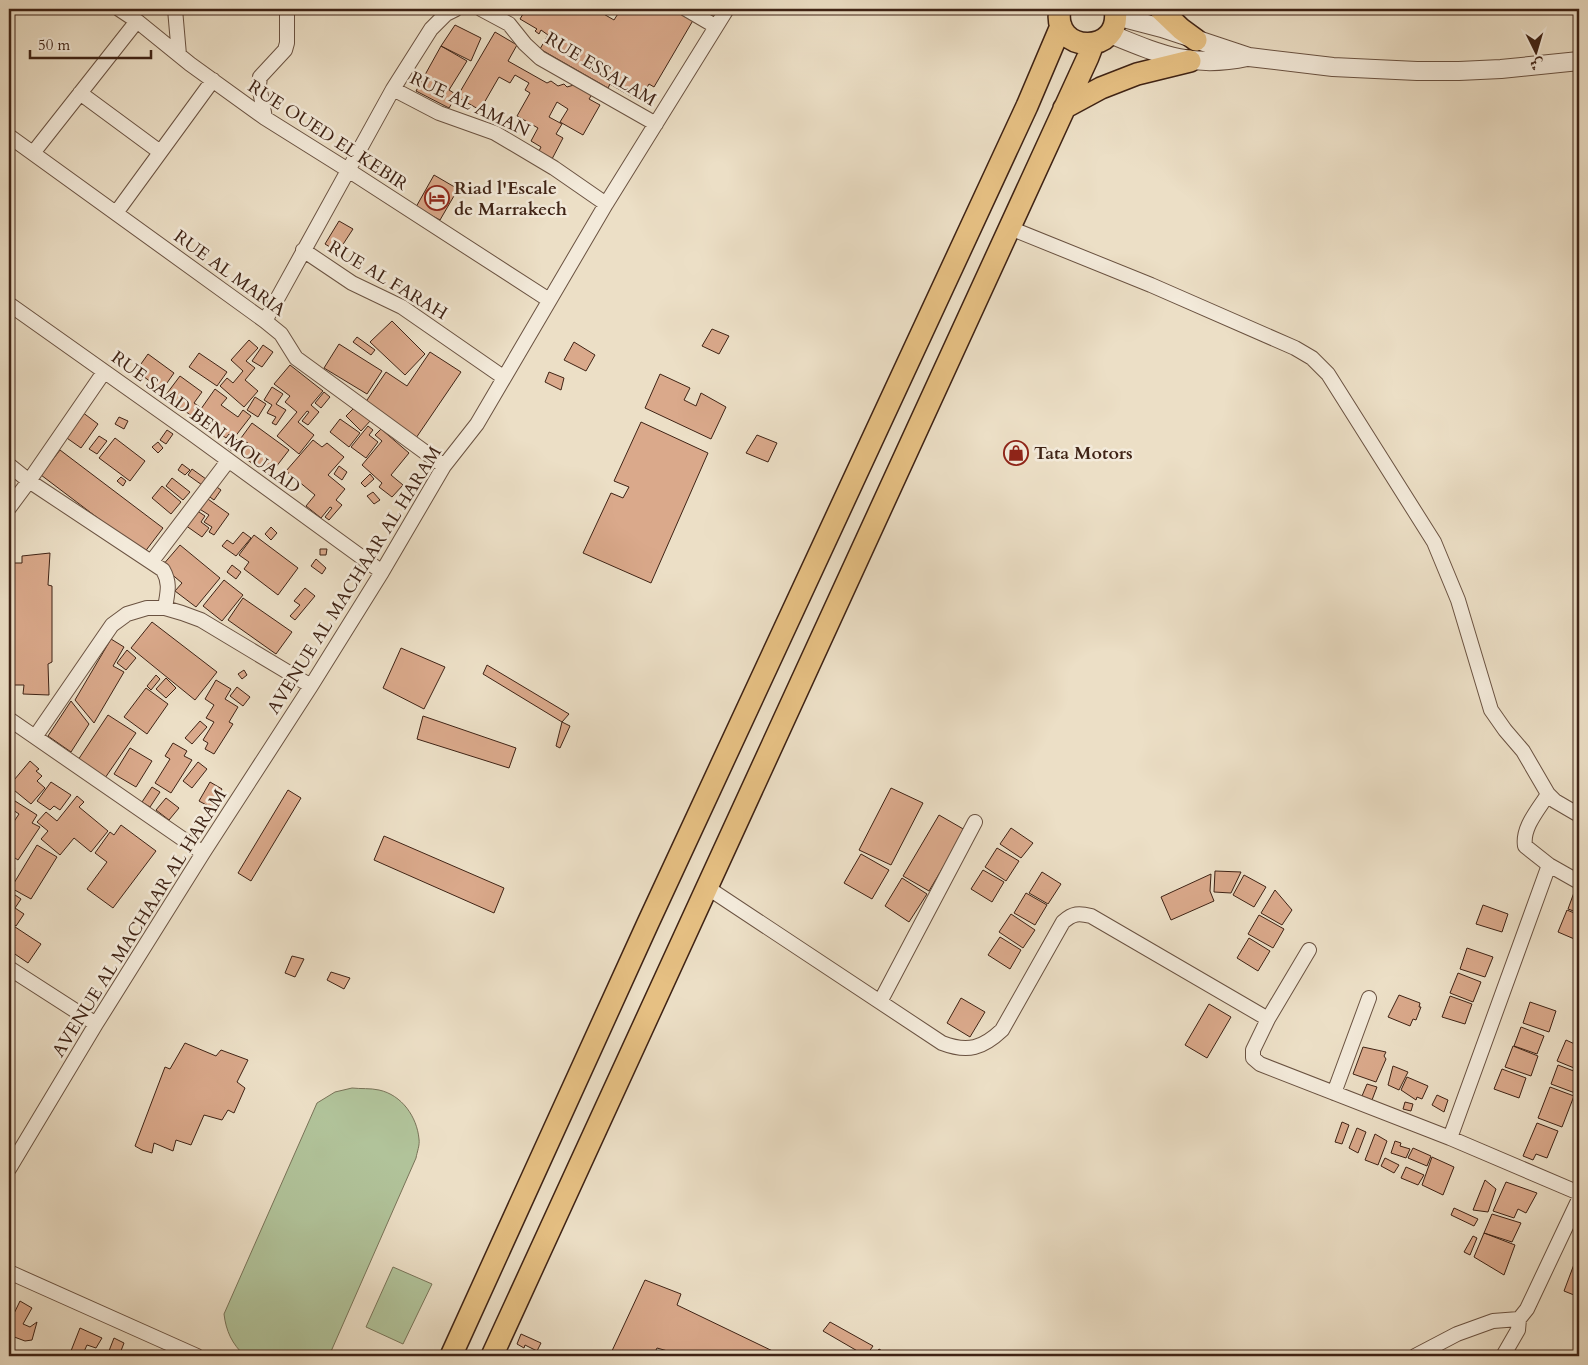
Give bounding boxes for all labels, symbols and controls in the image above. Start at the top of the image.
street label: RUE ESSALAM [540,26,661,113]
scale bar [30,28,151,60]
north arrow [1510,28,1560,78]
text: 50 m [38,35,70,55]
text: ش [1529,54,1545,75]
street label: RUE AL AMAN [406,66,534,143]
street label: RUE OUED EL KEBIR [243,74,413,197]
place label: Riad l'Escale de Marrakech [454,176,567,222]
hotel icon: Riad l'Escale de Marrakech [424,185,450,211]
street label: RUE AL MARIA [169,224,291,323]
street label: RUE AL FARAH [323,235,452,326]
street label: RUE SAAD BEN MOUAAD [106,345,305,500]
shop icon: Tata Motors [1003,440,1029,466]
street label: AVENUE AL MACHAAR AL HARAM [261,441,448,719]
place label: Tata Motors [1034,441,1133,466]
street label: AVENUE AL MACHAAR AL HARAM [46,784,233,1062]

